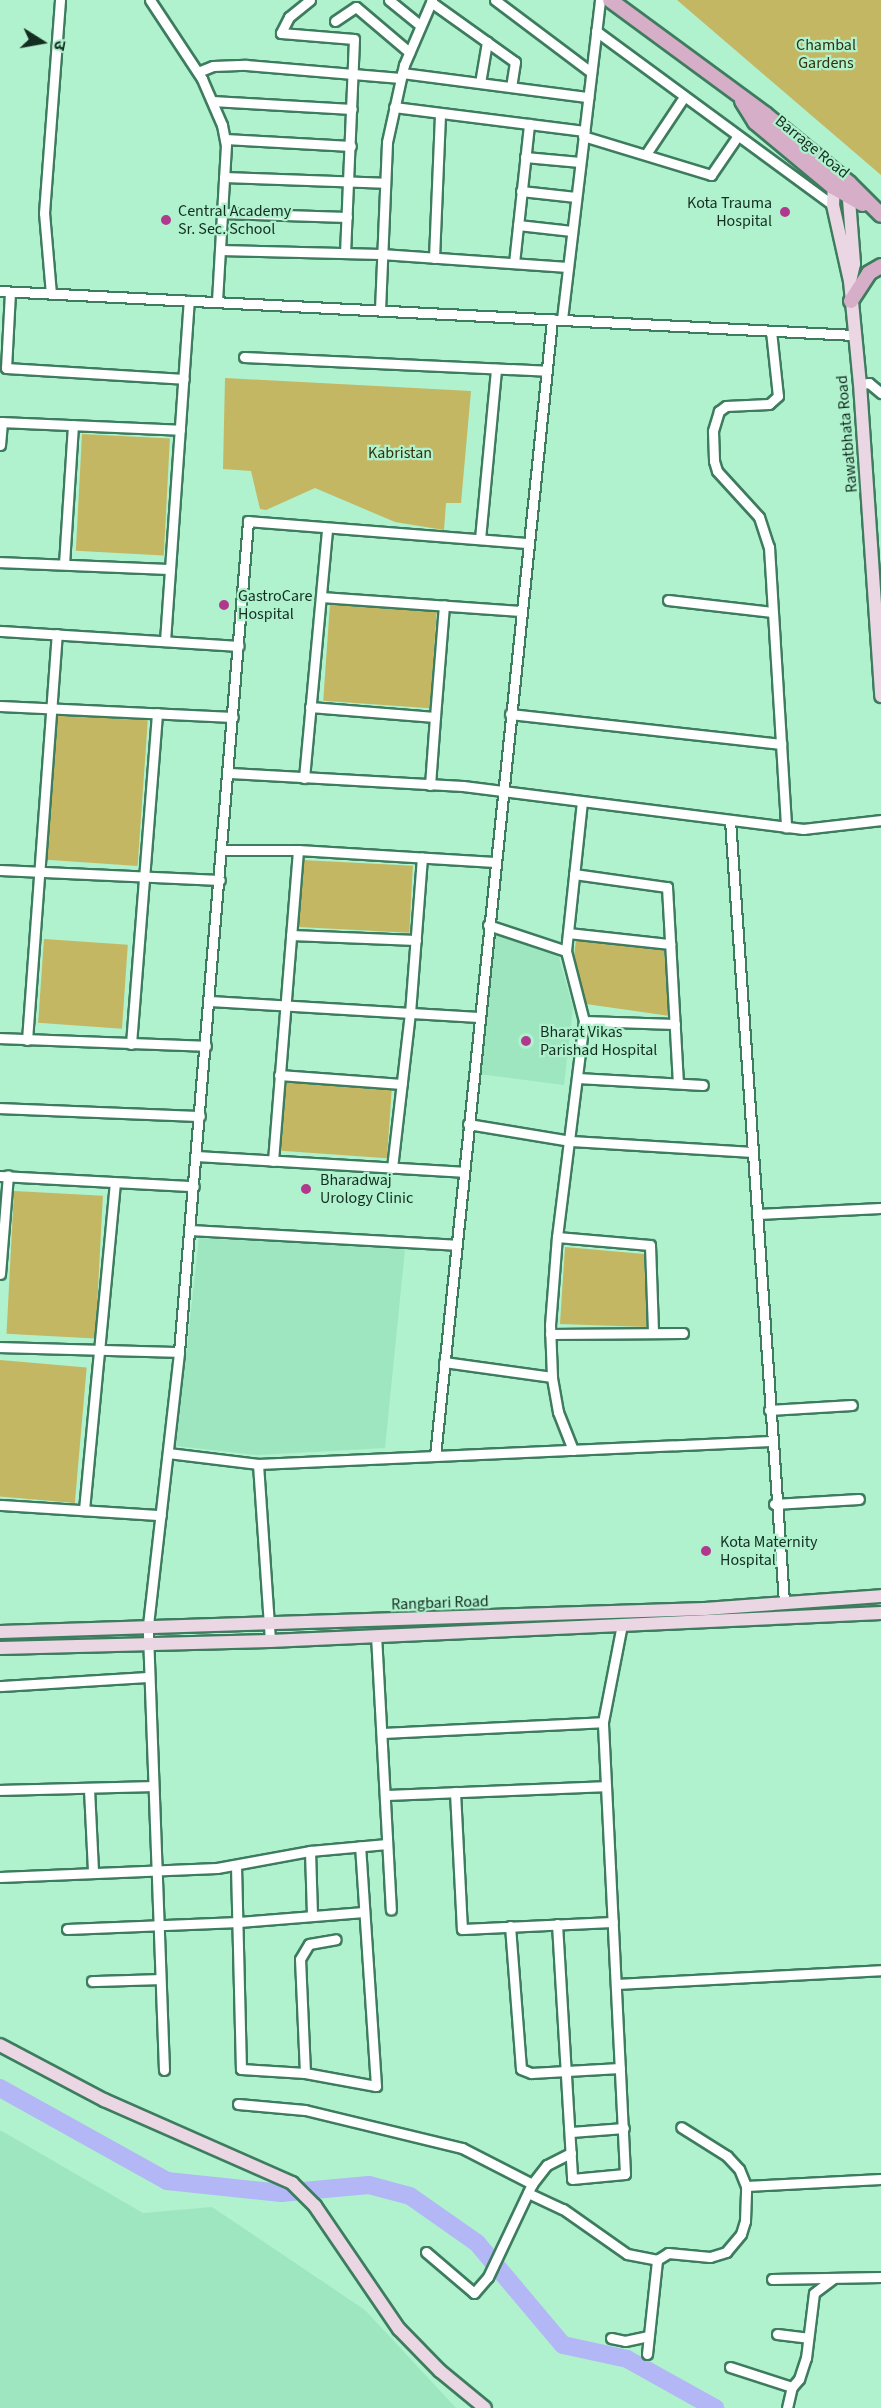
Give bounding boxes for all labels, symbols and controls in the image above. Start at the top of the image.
north arrow [12,12,72,72]
park label: Chambal Gardens [796,35,856,73]
text: उ [48,39,71,52]
street label: Barrage Road [771,111,853,183]
place label: Kota Trauma Hospital [687,193,772,231]
place label: Central Academy Sr. Sec. School [178,201,291,239]
marker: Kota Trauma Hospital [776,203,794,221]
marker: Central Academy Sr. Sec. School [159,213,173,227]
street label: Rawatbhata Road [832,375,862,493]
park label: Kabristan [368,443,432,463]
place label: GastroCare Hospital [238,586,312,624]
marker: GastroCare Hospital [215,596,233,614]
place label: Bharat Vikas Parishad Hospital [540,1022,657,1060]
marker: Bharat Vikas Parishad Hospital [517,1032,535,1050]
place label: Bharadwaj Urology Clinic [320,1170,413,1208]
marker: Bharadwaj Urology Clinic [297,1180,315,1198]
place label: Kota Maternity Hospital [720,1532,818,1570]
marker: Kota Maternity Hospital [697,1542,715,1560]
street label: Rangbari Road [391,1592,489,1614]

